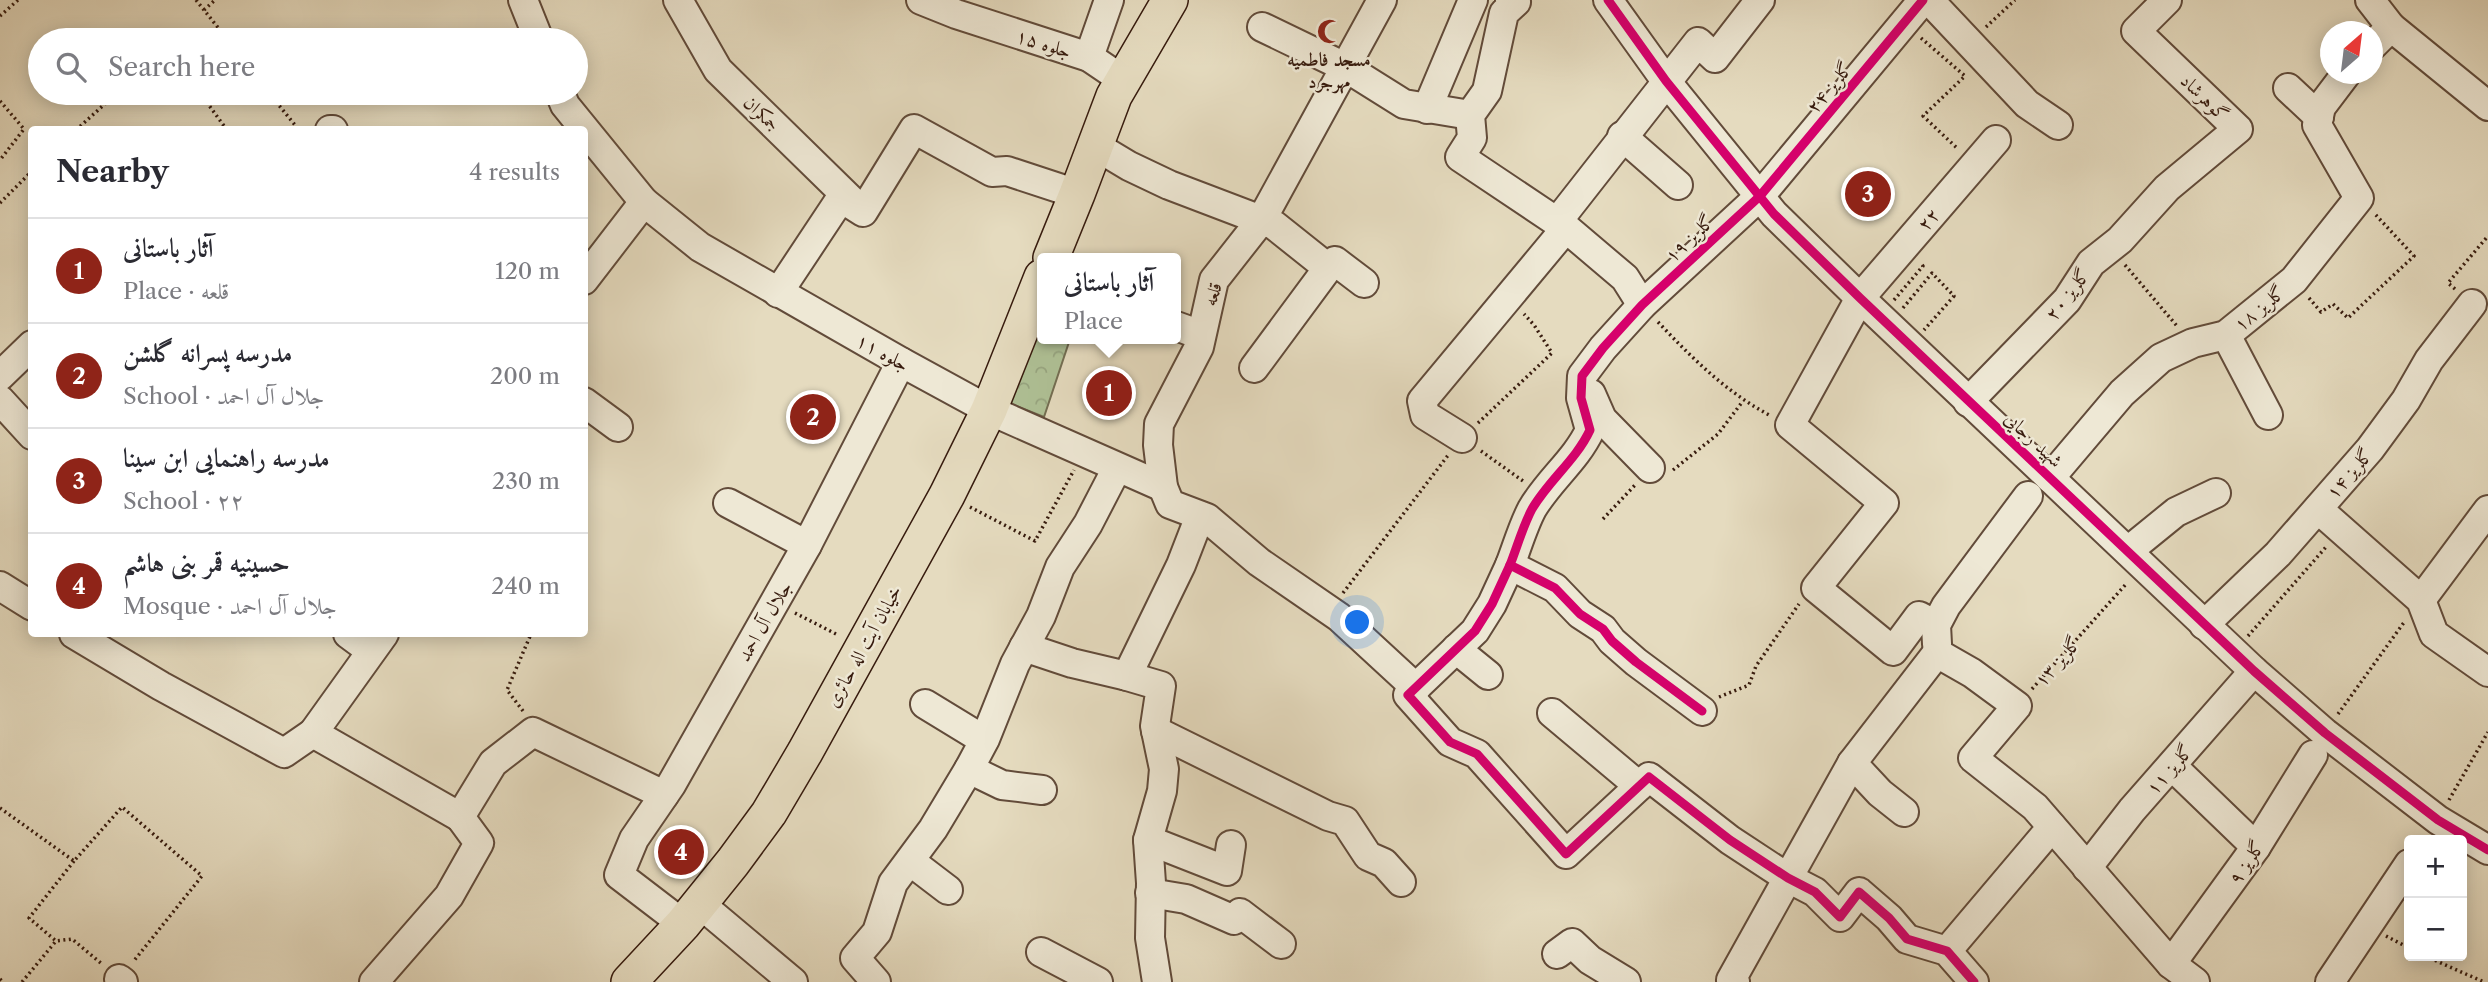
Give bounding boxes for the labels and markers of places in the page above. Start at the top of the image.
mosque icon: مسجد فاطمیه مهرجرد [1315,17,1343,45]
place label: مسجد فاطمیه مهرجرد [1287,48,1371,94]
pin: 3 [1845,168,1891,220]
pin: 1 [1086,367,1132,419]
pin: 2 [790,391,836,443]
pin: 4 [658,826,704,878]

